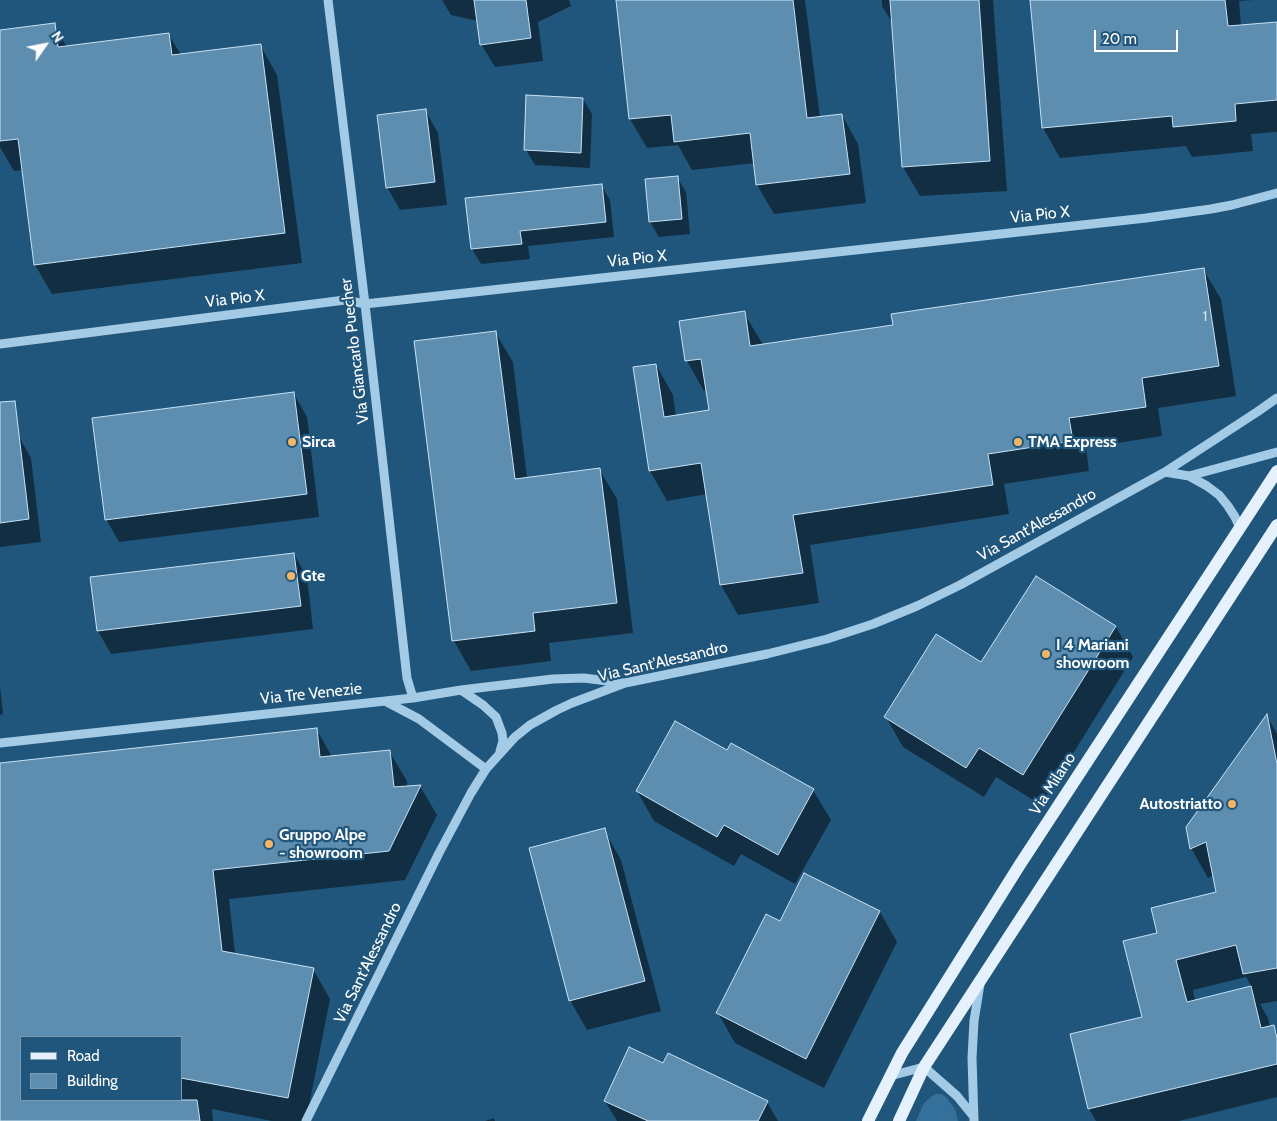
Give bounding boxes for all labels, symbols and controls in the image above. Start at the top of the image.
north arrow [20,20,70,70]
scale bar [1097,20,1181,52]
text: N [47,28,68,46]
text: 20 m [1102,30,1137,48]
street label: Via Pio X [1009,202,1071,228]
street label: Via Pio X [606,246,668,272]
street label: Via Giancarlo Puecher [337,277,373,425]
street label: Via Pio X [204,286,266,312]
house number: 1 [1203,309,1207,325]
place label: Sirca [302,432,335,452]
place label: TMA Express [1028,432,1116,452]
marker: Sirca [286,436,298,448]
marker: TMA Express [1012,436,1024,448]
street label: Via Sant'Alessandro [974,484,1100,566]
place label: Gte [301,566,325,586]
marker: Gte [285,570,297,582]
place label: I 4 Mariani showroom [1056,635,1130,673]
street label: Via Sant'Alessandro [596,638,730,686]
marker: I 4 Mariani showroom [1040,648,1052,660]
street label: Via Tre Venezie [259,679,363,709]
street label: Via Milano [1026,749,1080,819]
place label: Autostriatto [1139,794,1222,814]
marker: Autostriatto [1226,798,1238,810]
place label: Gruppo Alpe - showroom [279,825,366,863]
marker: Gruppo Alpe - showroom [263,838,275,850]
street label: Via Sant'Alessandro [330,899,406,1027]
legend [20,1036,182,1101]
text: Road [67,1047,100,1065]
text: Building [67,1072,118,1090]

